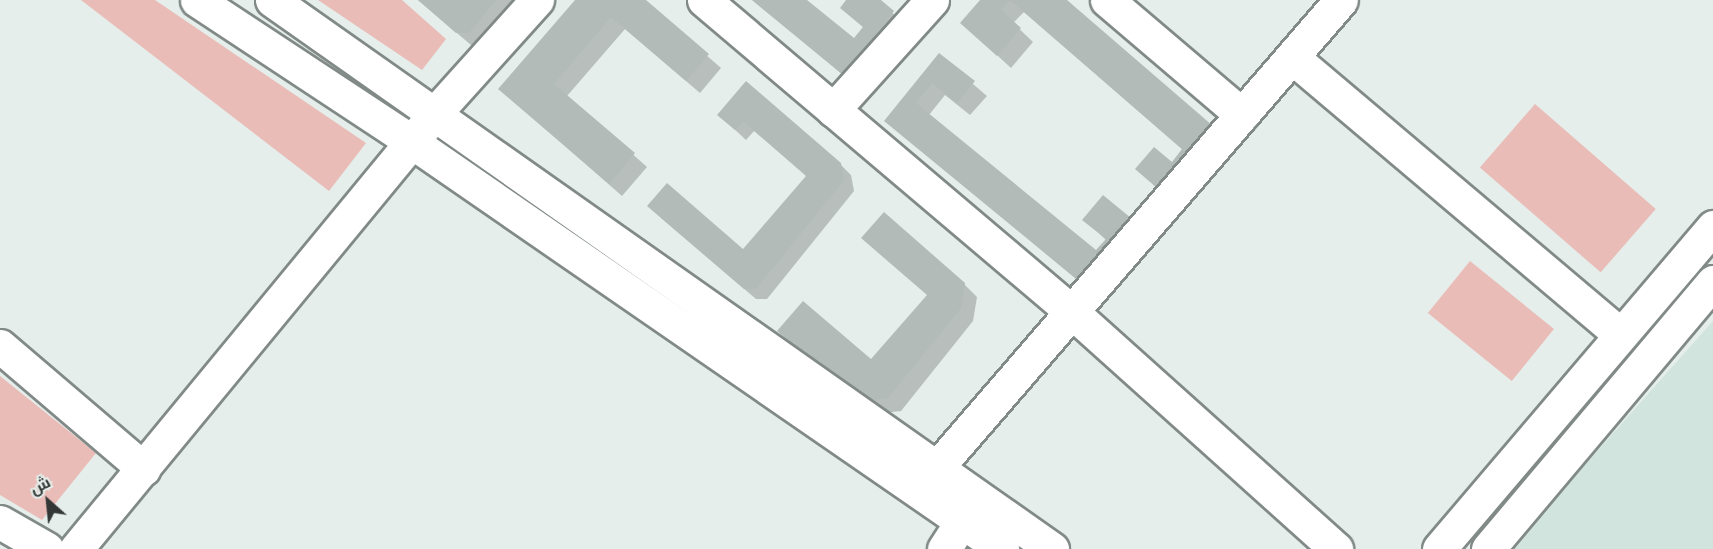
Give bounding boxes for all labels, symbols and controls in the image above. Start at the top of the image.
north arrow [18,471,78,531]
text: ش [26,471,54,499]

